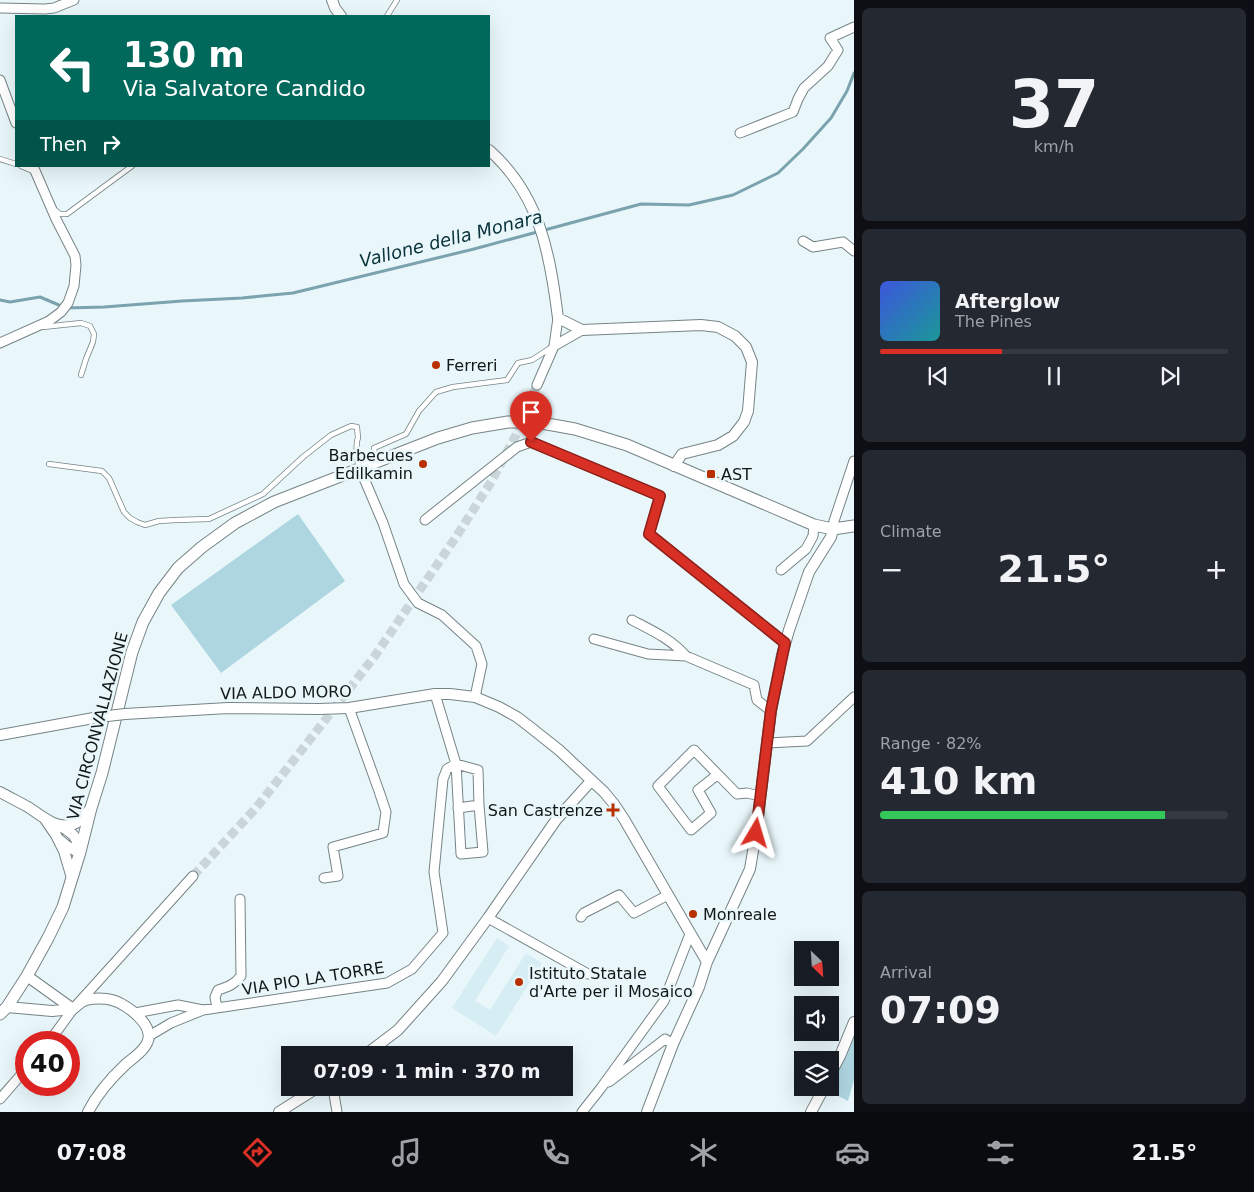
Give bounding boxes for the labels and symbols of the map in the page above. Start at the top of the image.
water label: Vallone della Monara [357,206,545,271]
place label: Ferreri [446,356,498,375]
marker: Ferreri [430,359,442,371]
pin [510,391,552,442]
place label: Barbecues Edilkamin [329,446,413,483]
marker: Barbecues Edilkamin [417,458,429,470]
place label: AST [721,465,752,484]
marker: AST [705,468,717,480]
street label: VIA CIRCONVALLAZIONE [63,630,132,822]
street label: VIA ALDO MORO [220,682,352,703]
place label: San Castrenze [488,801,603,820]
marker: San Castrenze [607,804,619,816]
position arrow [729,806,781,858]
place label: Monreale [703,905,777,924]
marker: Monreale [687,908,699,920]
north arrow [794,941,839,986]
street label: VIA PIO LA TORRE [241,958,386,999]
place label: Istituto Statale d'Arte per il Mosaico [529,964,693,1001]
marker: Istituto Statale d'Arte per il Mosaico [513,976,525,988]
speed limit sign: 40 [15,1031,80,1096]

